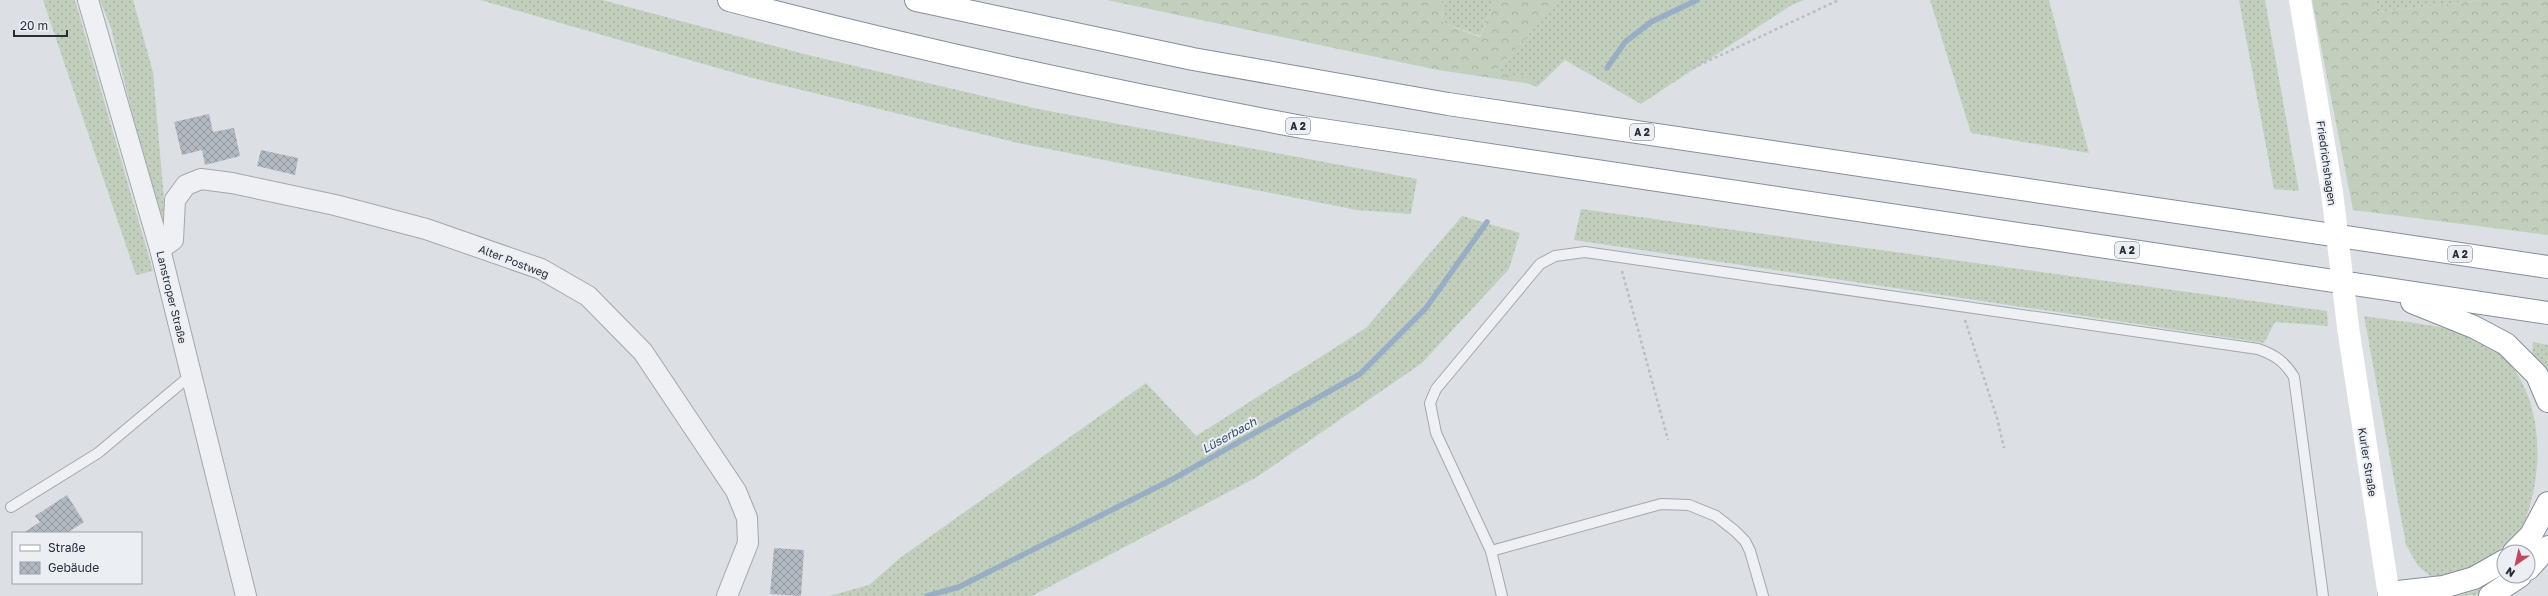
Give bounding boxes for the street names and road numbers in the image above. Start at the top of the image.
road number: A 2 [1286,118,1310,134]
street label: Friedrichshagen [2315,120,2339,206]
road number: A 2 [1630,124,1654,140]
street label: Alter Postweg [477,242,551,280]
road number: A 2 [2115,242,2139,258]
road number: A 2 [2448,246,2472,262]
street label: Lanstroper Straße [154,249,190,345]
street label: Kurler Straße [2356,427,2380,497]

